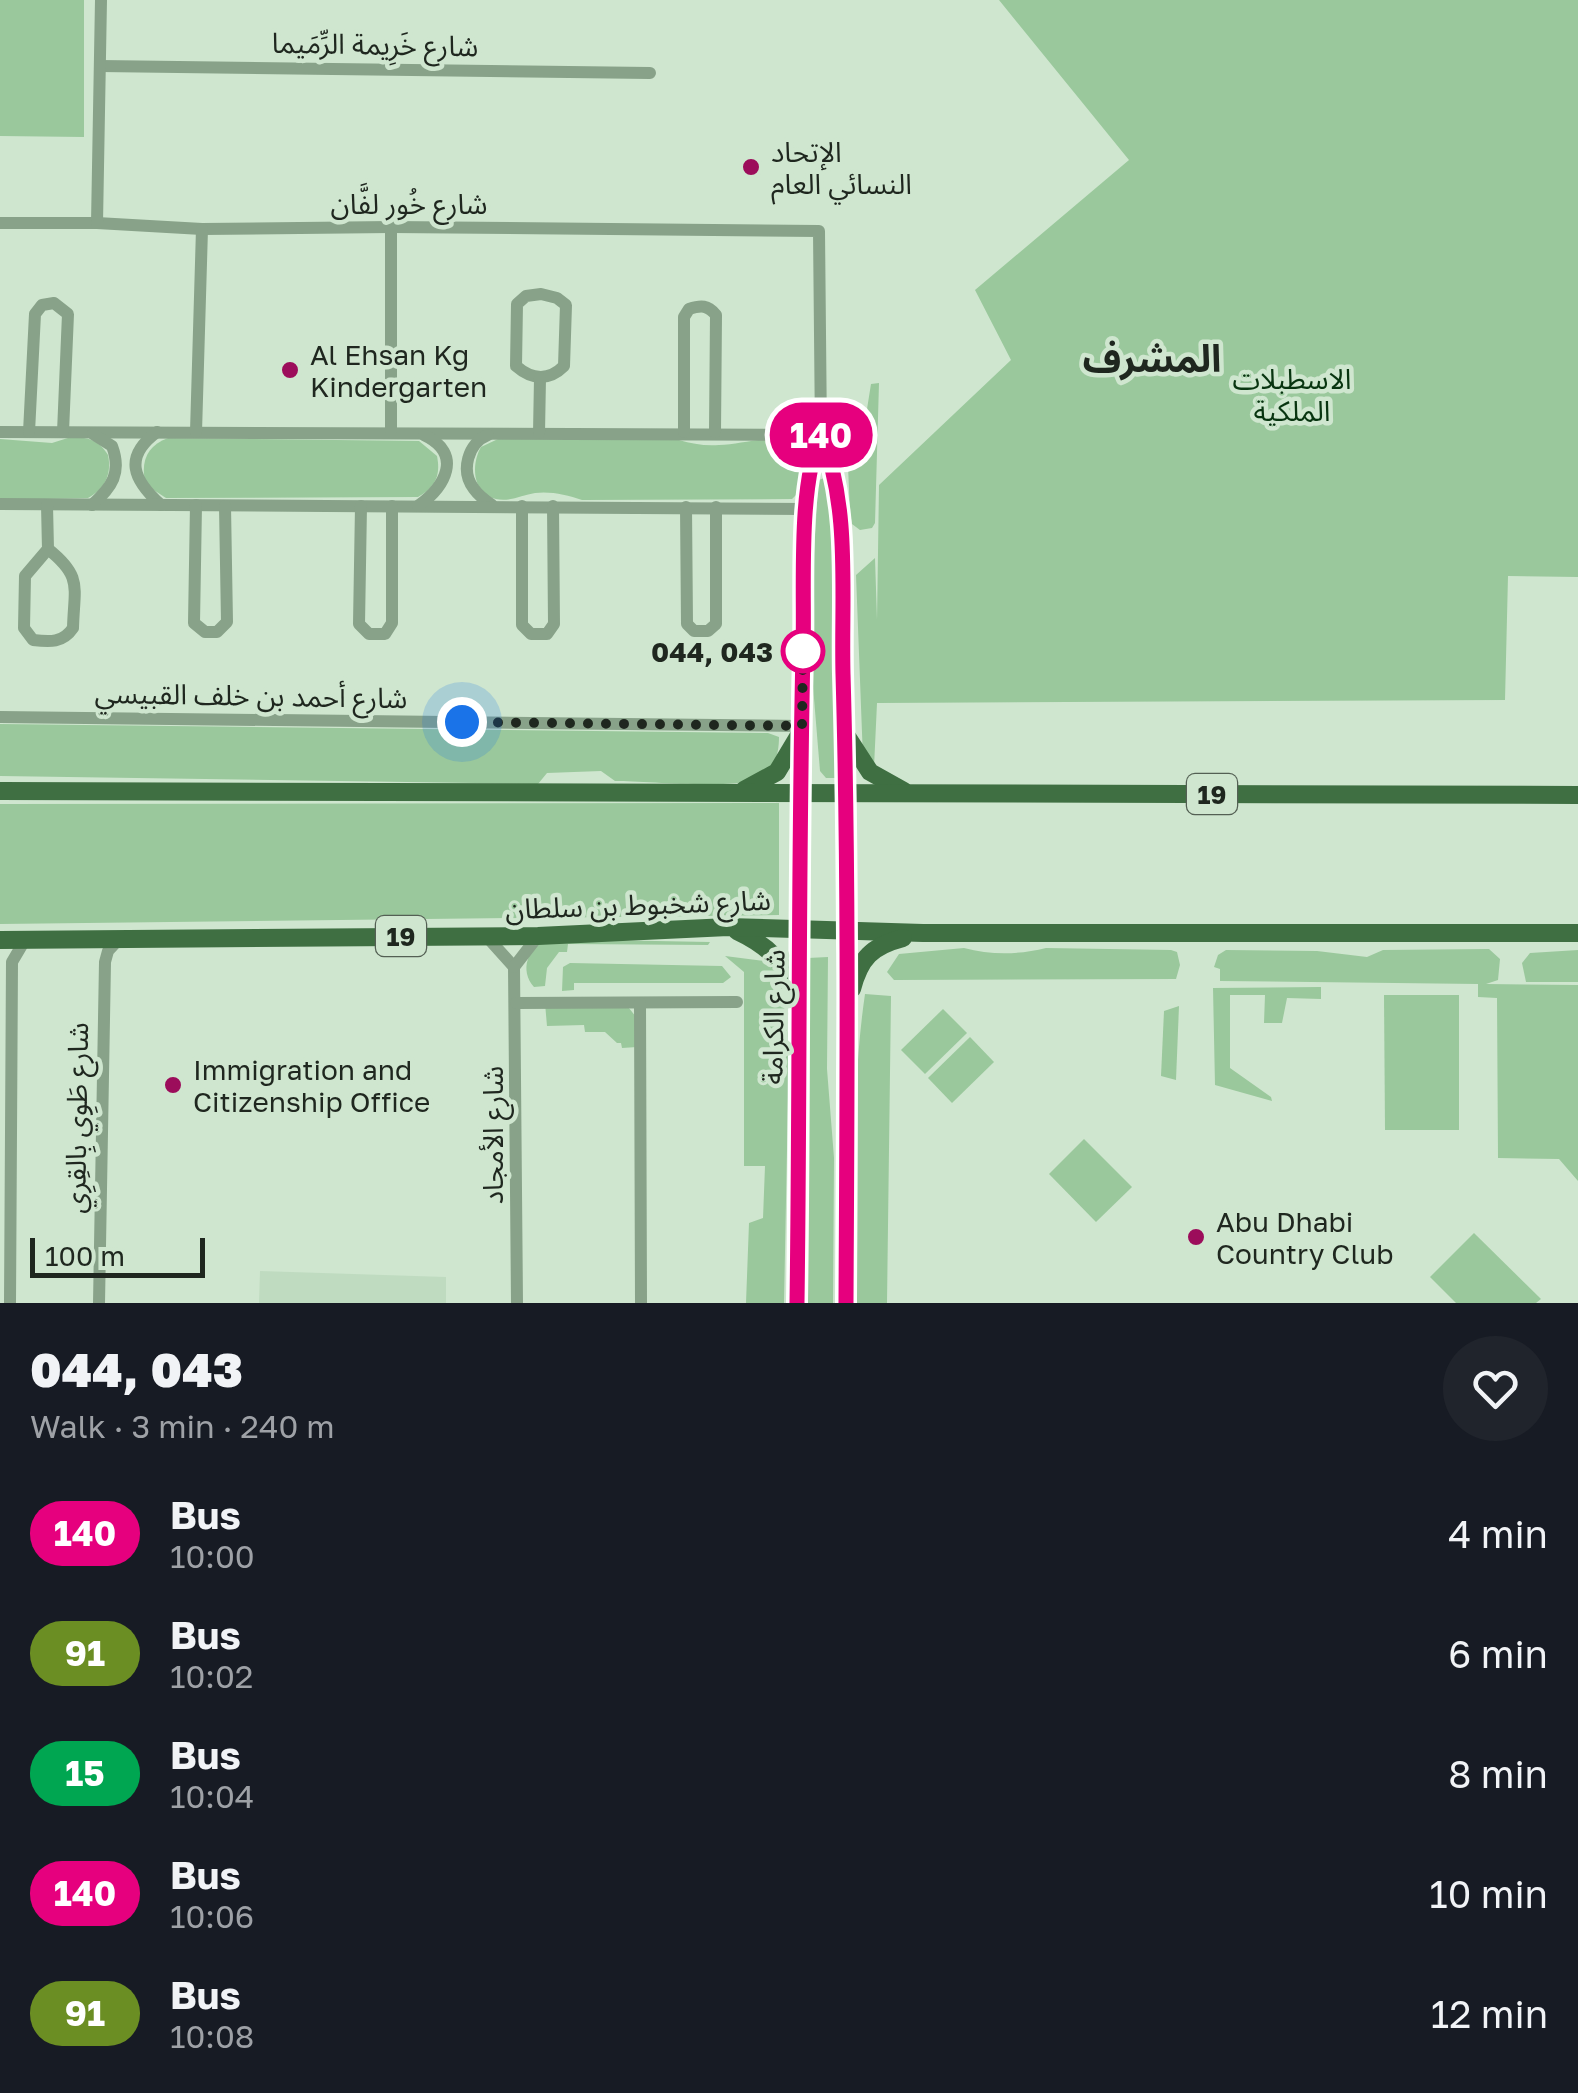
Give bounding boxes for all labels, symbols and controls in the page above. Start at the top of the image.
street label: شارع خَرِيمة الرِّمَيما [271,26,479,67]
place label: الإتحاد النسائي العام [771,135,912,205]
marker: الإتحاد النسائي العام [740,156,762,178]
street label: شارع خُور لفَّان [330,182,488,225]
district label: المشرف [1083,335,1221,381]
place label: Al Ehsan Kg Kindergarten [310,338,487,403]
marker: Al Ehsan Kg Kindergarten [279,359,301,381]
park label: الاسطبلات الملكية [1233,362,1351,427]
line badge: 140 [764,402,878,468]
text: 140 [790,414,852,456]
marker: 044, 043 [782,630,824,672]
place label: 044, 043 [651,635,773,668]
street label: شارع أحمد بن خلف القبيسي [94,675,408,720]
your location [437,697,487,747]
road number: 19 [1187,774,1237,814]
street label: شارع شخبوط بن سلطان [505,883,772,930]
road number: 19 [376,916,426,956]
street label: شارع الكرامة [755,949,796,1085]
street label: شارع طَوِي بِالقِرِي [58,1022,100,1214]
place label: Immigration and Citizenship Office [193,1053,430,1118]
street label: شارع الأمجاد [476,1066,514,1204]
marker: Immigration and Citizenship Office [162,1074,184,1096]
place label: Abu Dhabi Country Club [1216,1205,1394,1270]
marker: Abu Dhabi Country Club [1185,1226,1207,1248]
scale bar [30,1233,205,1278]
text: 100 m [45,1239,125,1272]
button: heart [1443,1336,1548,1441]
text: 044, 043 [30,1340,243,1398]
text: Walk · 3 min · 240 m [30,1407,335,1445]
text: Bus [170,1492,241,1537]
text: 4 min [1448,1511,1548,1556]
text: 140 [54,1512,116,1554]
text: 10:00 [170,1537,255,1575]
text: Bus [170,1612,241,1657]
text: 6 min [1448,1631,1548,1676]
text: 91 [65,1632,105,1674]
text: 10:02 [170,1657,253,1695]
text: Bus [170,1732,241,1777]
text: 8 min [1448,1751,1548,1796]
text: 15 [65,1752,105,1794]
text: 10:04 [170,1777,254,1815]
text: Bus [170,1852,241,1897]
text: 10 min [1429,1871,1548,1916]
text: 140 [54,1872,116,1914]
text: 10:06 [170,1897,254,1935]
text: Bus [170,1972,241,2017]
text: 12 min [1431,1991,1548,2036]
text: 91 [65,1992,105,2034]
text: 10:08 [170,2017,254,2055]

